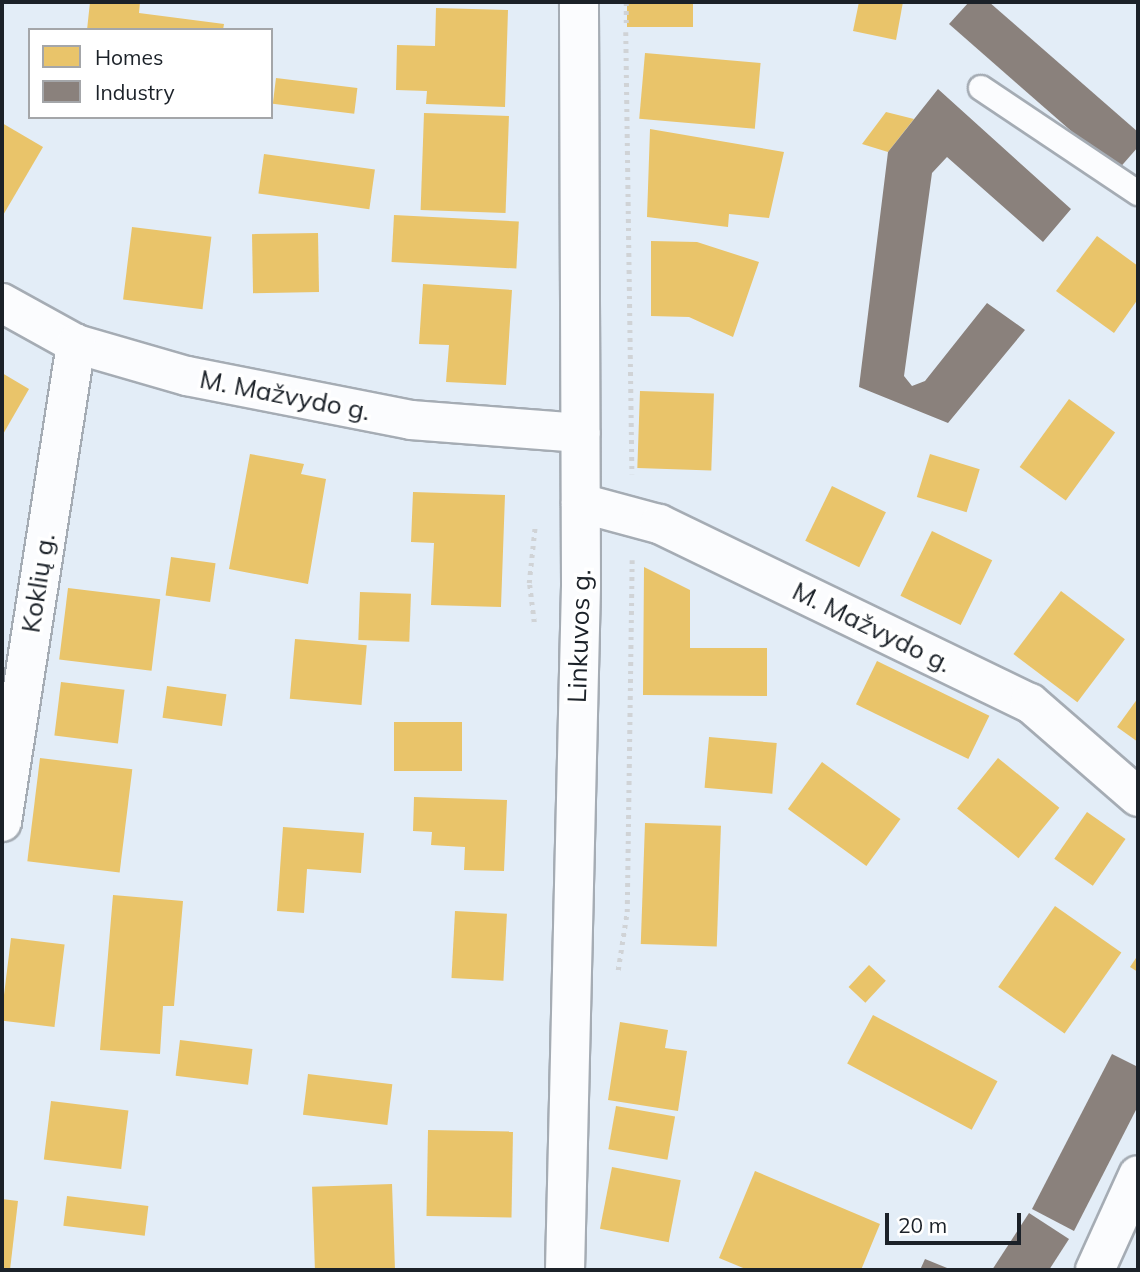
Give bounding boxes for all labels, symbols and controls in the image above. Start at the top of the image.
legend [28,28,273,119]
text: Homes [95,44,163,70]
text: Industry [95,79,175,105]
street label: M. Mažvydo g. [197,363,373,427]
street label: Koklių g. [15,531,61,635]
street label: Linkuvos g. [561,569,597,703]
street label: M. Mažvydo g. [787,575,957,679]
scale bar [888,1198,1024,1242]
text: 20 m [898,1212,947,1238]

